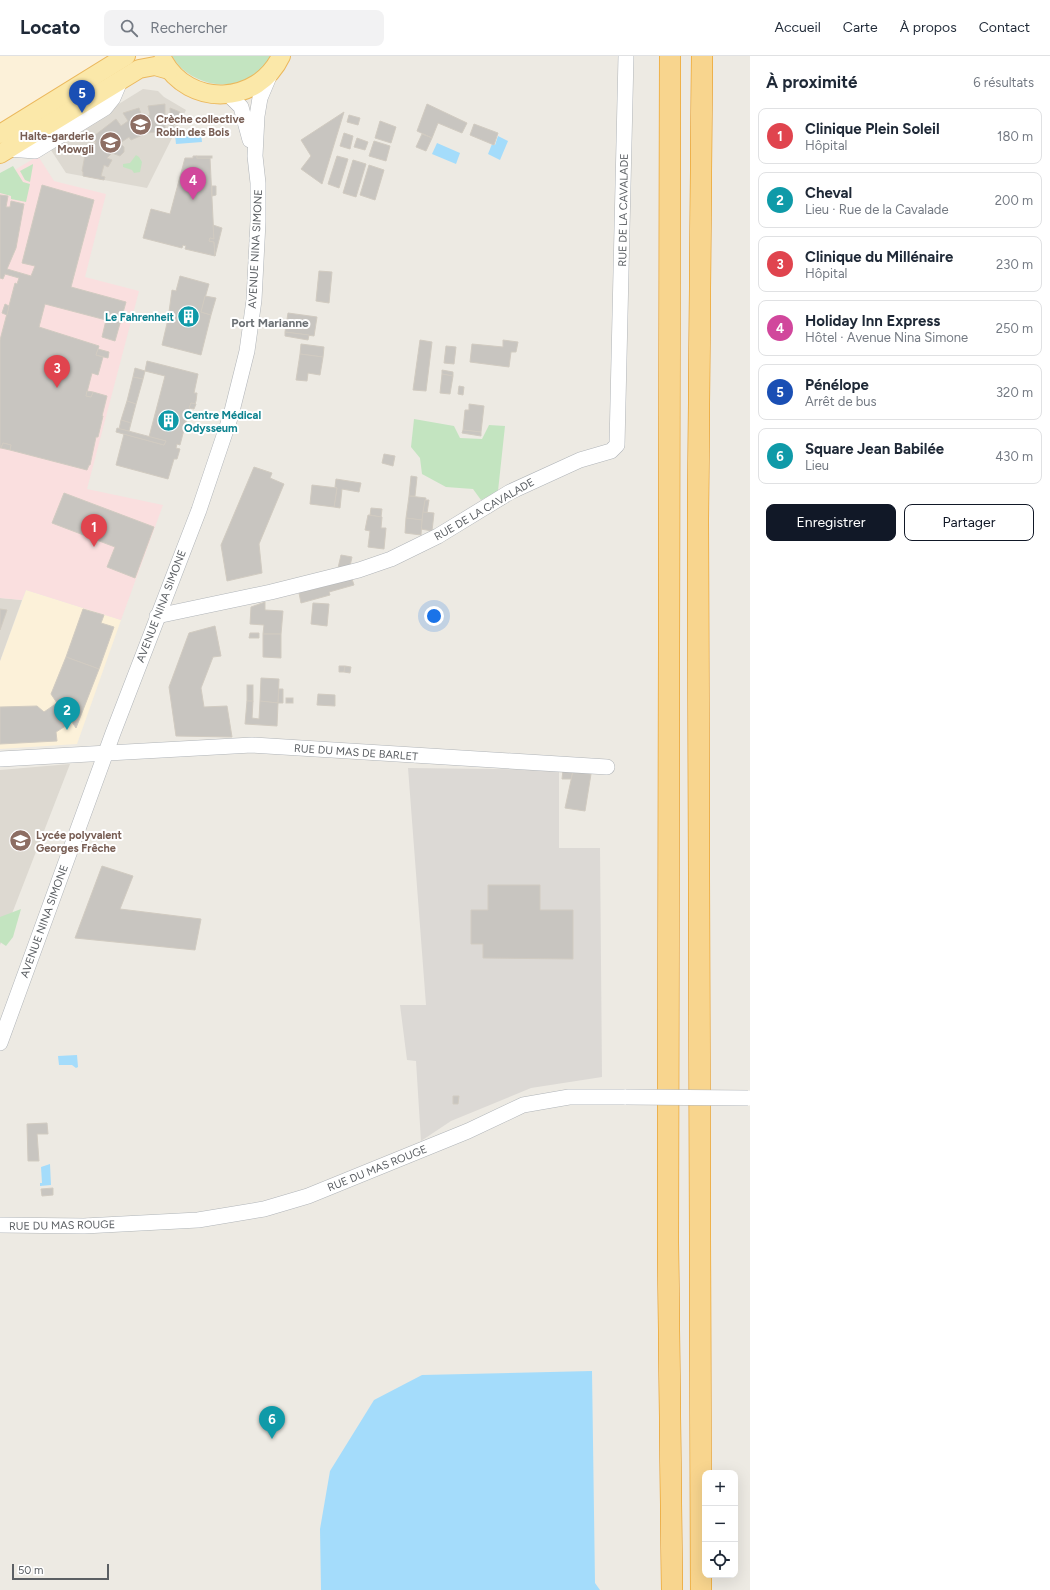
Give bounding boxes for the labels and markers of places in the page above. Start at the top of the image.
pin: 5 [69,80,95,113]
school or university icon: Crèche collective Robin des Bois [127,112,153,138]
place label: Crèche collective Robin des Bois [156,113,245,139]
school or university icon: Halte-garderie Mowgli [97,129,123,155]
place label: Halte-garderie Mowgli [20,130,94,156]
pin: 4 [180,167,206,200]
building icon: Le Fahrenheit [176,304,202,330]
place label: Le Fahrenheit [105,311,175,324]
pin: 3 [44,355,70,388]
building icon: Centre Médical Odysseum [156,408,182,434]
place label: Centre Médical Odysseum [184,409,261,435]
pin: 1 [81,514,107,547]
pin: 2 [54,697,80,730]
school or university icon: Lycée polyvalent Georges Frêche [7,828,33,854]
place label: Lycée polyvalent Georges Frêche [36,829,123,855]
pin: 6 [259,1406,285,1439]

